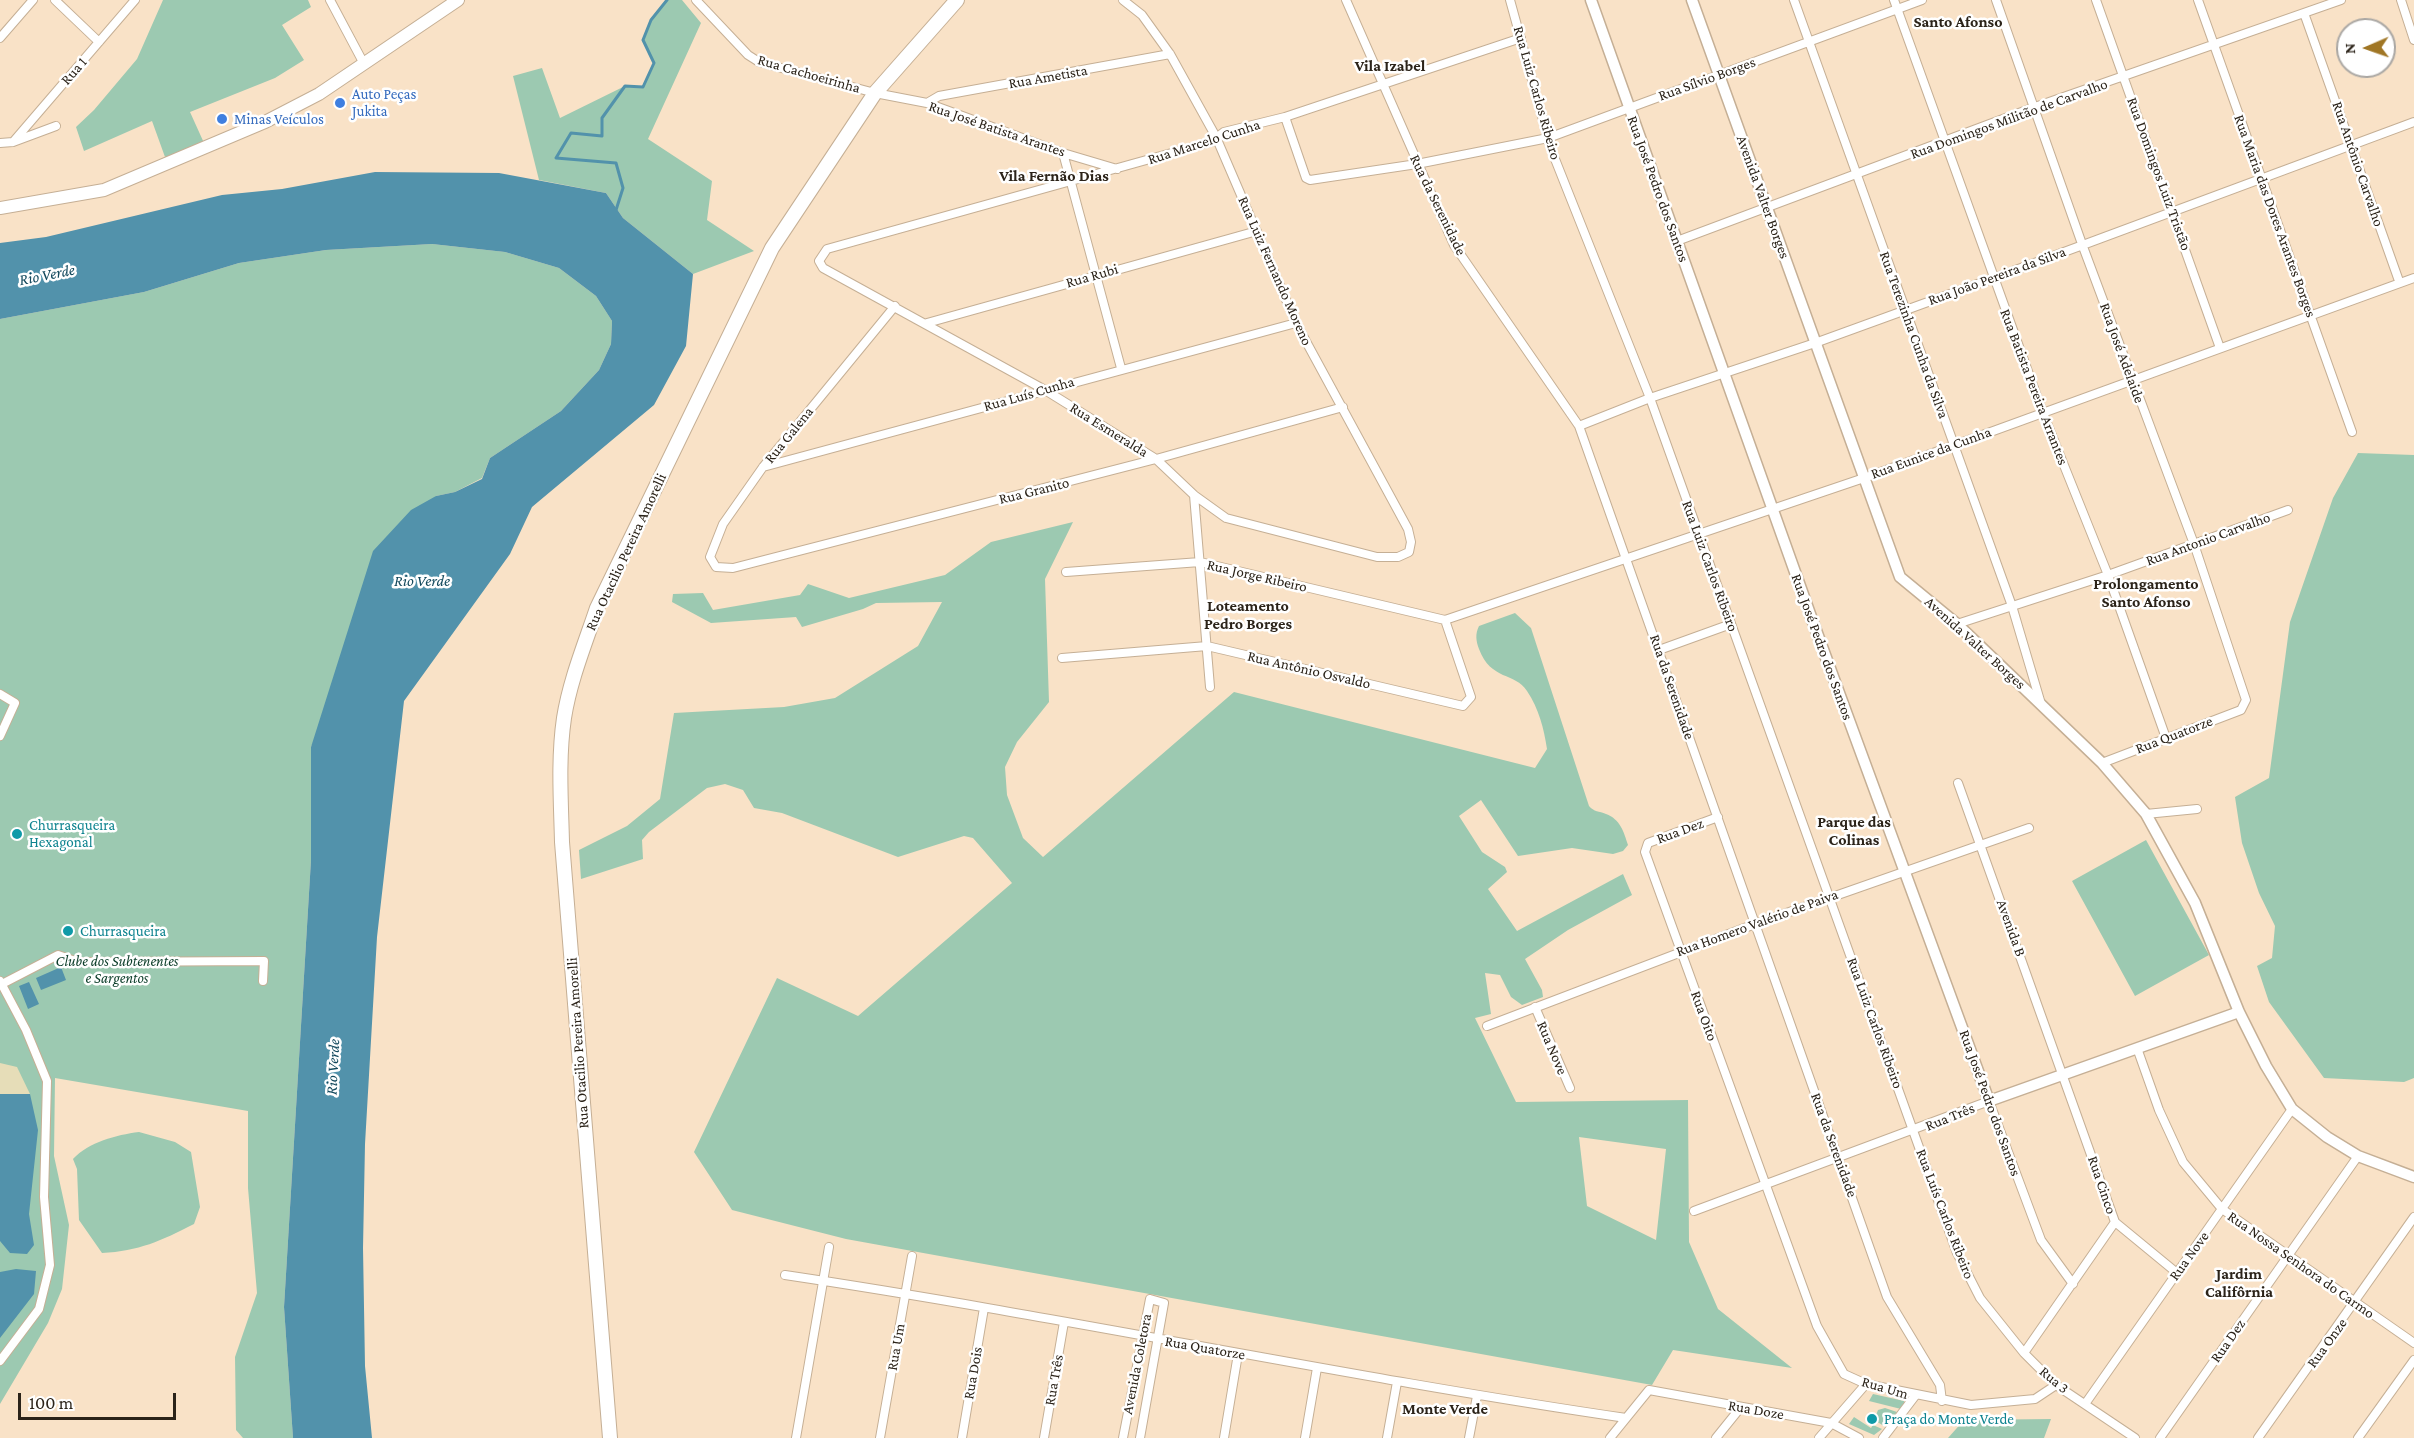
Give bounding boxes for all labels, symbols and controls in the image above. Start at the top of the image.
district label: Santo Afonso [1914,12,2002,32]
north arrow [2336,18,2396,78]
street label: Rua Luiz Carlos Ribeiro [1509,24,1565,162]
text: N [2341,43,2358,54]
street label: Rua Cachoeirinha [756,51,862,97]
street label: Rua 1 [57,53,91,89]
street label: Rua Sílvio Borges [1656,53,1758,105]
district label: Vila Izabel [1355,56,1425,76]
street label: Rua Ametista [1007,61,1089,93]
street label: Rua Domingos Militão de Carvalho [1908,75,2110,163]
place label: Auto Peças Jukita [352,85,416,120]
street label: Rua Domingos Luiz Tristão [2123,95,2195,253]
marker: Auto Peças Jukita [333,96,347,110]
street label: Rua José Batista Arantes [926,97,1068,161]
street label: Rua Antônio Carvalho [2328,99,2388,229]
place label: Minas Veículos [234,110,324,128]
marker: Minas Veículos [215,112,229,126]
street label: Rua Maria das Dores Arantes Borges [2230,112,2320,320]
street label: Rua José Pedro dos Santos [1623,113,1693,265]
street label: Rua Marcelo Cunha [1146,115,1262,169]
street label: Avenida Valter Borges [1732,133,1794,261]
street label: Rua da Serenidade [1406,152,1470,258]
district label: Vila Fernão Dias [999,166,1109,186]
street label: Rua Luiz Fernando Moreno [1234,194,1316,348]
street label: Rua João Pereira da Silva [1926,243,2068,309]
street label: Rua Terezinha Cunha da Silva [1875,249,1953,421]
water label: Rio Verde [18,260,76,290]
street label: Rua Rubi [1064,260,1120,292]
street label: Rua José Adelaide [2096,300,2148,406]
street label: Rua Batista Pereira Arrantes [1996,306,2072,468]
street label: Rua Luís Cunha [982,372,1076,416]
street label: Rua Esmeralda [1066,399,1152,461]
street label: Rua Galena [761,403,817,467]
street label: Rua Eunice da Cunha [1868,423,1994,483]
street label: Rua Otacilio Pereira Amorelli [582,470,670,634]
street label: Rua Granito [997,474,1071,508]
street label: Rua Luiz Carlos Ribeiro [1678,498,1742,634]
street label: Rua Antonio Carvalho [2143,508,2273,570]
street label: Rua Jorge Ribeiro [1205,556,1309,596]
water label: Rio Verde [394,571,450,591]
street label: Rua José Pedro dos Santos [1787,571,1857,723]
district label: Prolongamento Santo Afonso [2093,574,2199,612]
street label: Avenida Valter Borges [1921,593,2029,693]
district label: Loteamento Pedro Borges [1204,596,1292,634]
street label: Rua da Serenidade [1646,632,1698,742]
street label: Rua Antônio Osvaldo [1246,647,1372,693]
street label: Rua Quatorze [2133,712,2215,758]
district label: Parque das Colinas [1817,812,1891,850]
street label: Rua Dez [1654,814,1706,848]
place label: Churrasqueira Hexagonal [29,816,115,851]
marker: Churrasqueira Hexagonal [10,827,24,841]
street label: Rua Homero Valério de Paiva [1674,885,1840,961]
street label: Avenida B [1992,897,2030,959]
place label: Churrasqueira [80,922,166,940]
marker: Churrasqueira [61,924,75,938]
park label: Clube dos Subtenentes e Sargentos [56,952,178,987]
street label: Rua Luiz Carlos Ribeiro [1843,955,1907,1091]
street label: Rua Otacilio Pereira Amorelli [563,957,593,1129]
street label: Rua Oito [1687,988,1721,1044]
street label: Rua Nove [1533,1019,1571,1077]
street label: Rua José Pedro dos Santos [1955,1027,2025,1179]
water label: Rio Verde [322,1038,344,1096]
street label: Rua da Serenidade [1807,1090,1861,1200]
street label: Rua Três [1923,1099,1977,1135]
street label: Rua Luís Carlos Ribeiro [1912,1146,1978,1282]
street label: Rua Cinco [2084,1154,2120,1216]
street label: Rua Nossa Senhora do Carmo [2224,1207,2378,1323]
street label: Rua Nove [2165,1228,2213,1284]
district label: Jardim Califôrnia [2205,1264,2273,1302]
street label: Avenida Coletora [1118,1312,1156,1416]
street label: Rua Onze [2303,1315,2351,1371]
street label: Rua Dez [2207,1316,2249,1366]
street label: Rua Um [883,1322,909,1372]
street label: Rua Quatorze [1163,1332,1247,1364]
street label: Rua Dois [960,1345,986,1401]
street label: Rua Três [1041,1353,1067,1407]
street label: Rua 3 [2036,1363,2072,1397]
street label: Rua Um [1860,1373,1910,1403]
scale bar [21,1381,178,1419]
text: 100 m [29,1393,73,1413]
street label: Rua Doze [1727,1396,1785,1424]
district label: Monte Verde [1402,1399,1488,1419]
place label: Praça do Monte Verde [1884,1410,2014,1428]
marker: Praça do Monte Verde [1865,1412,1879,1426]

